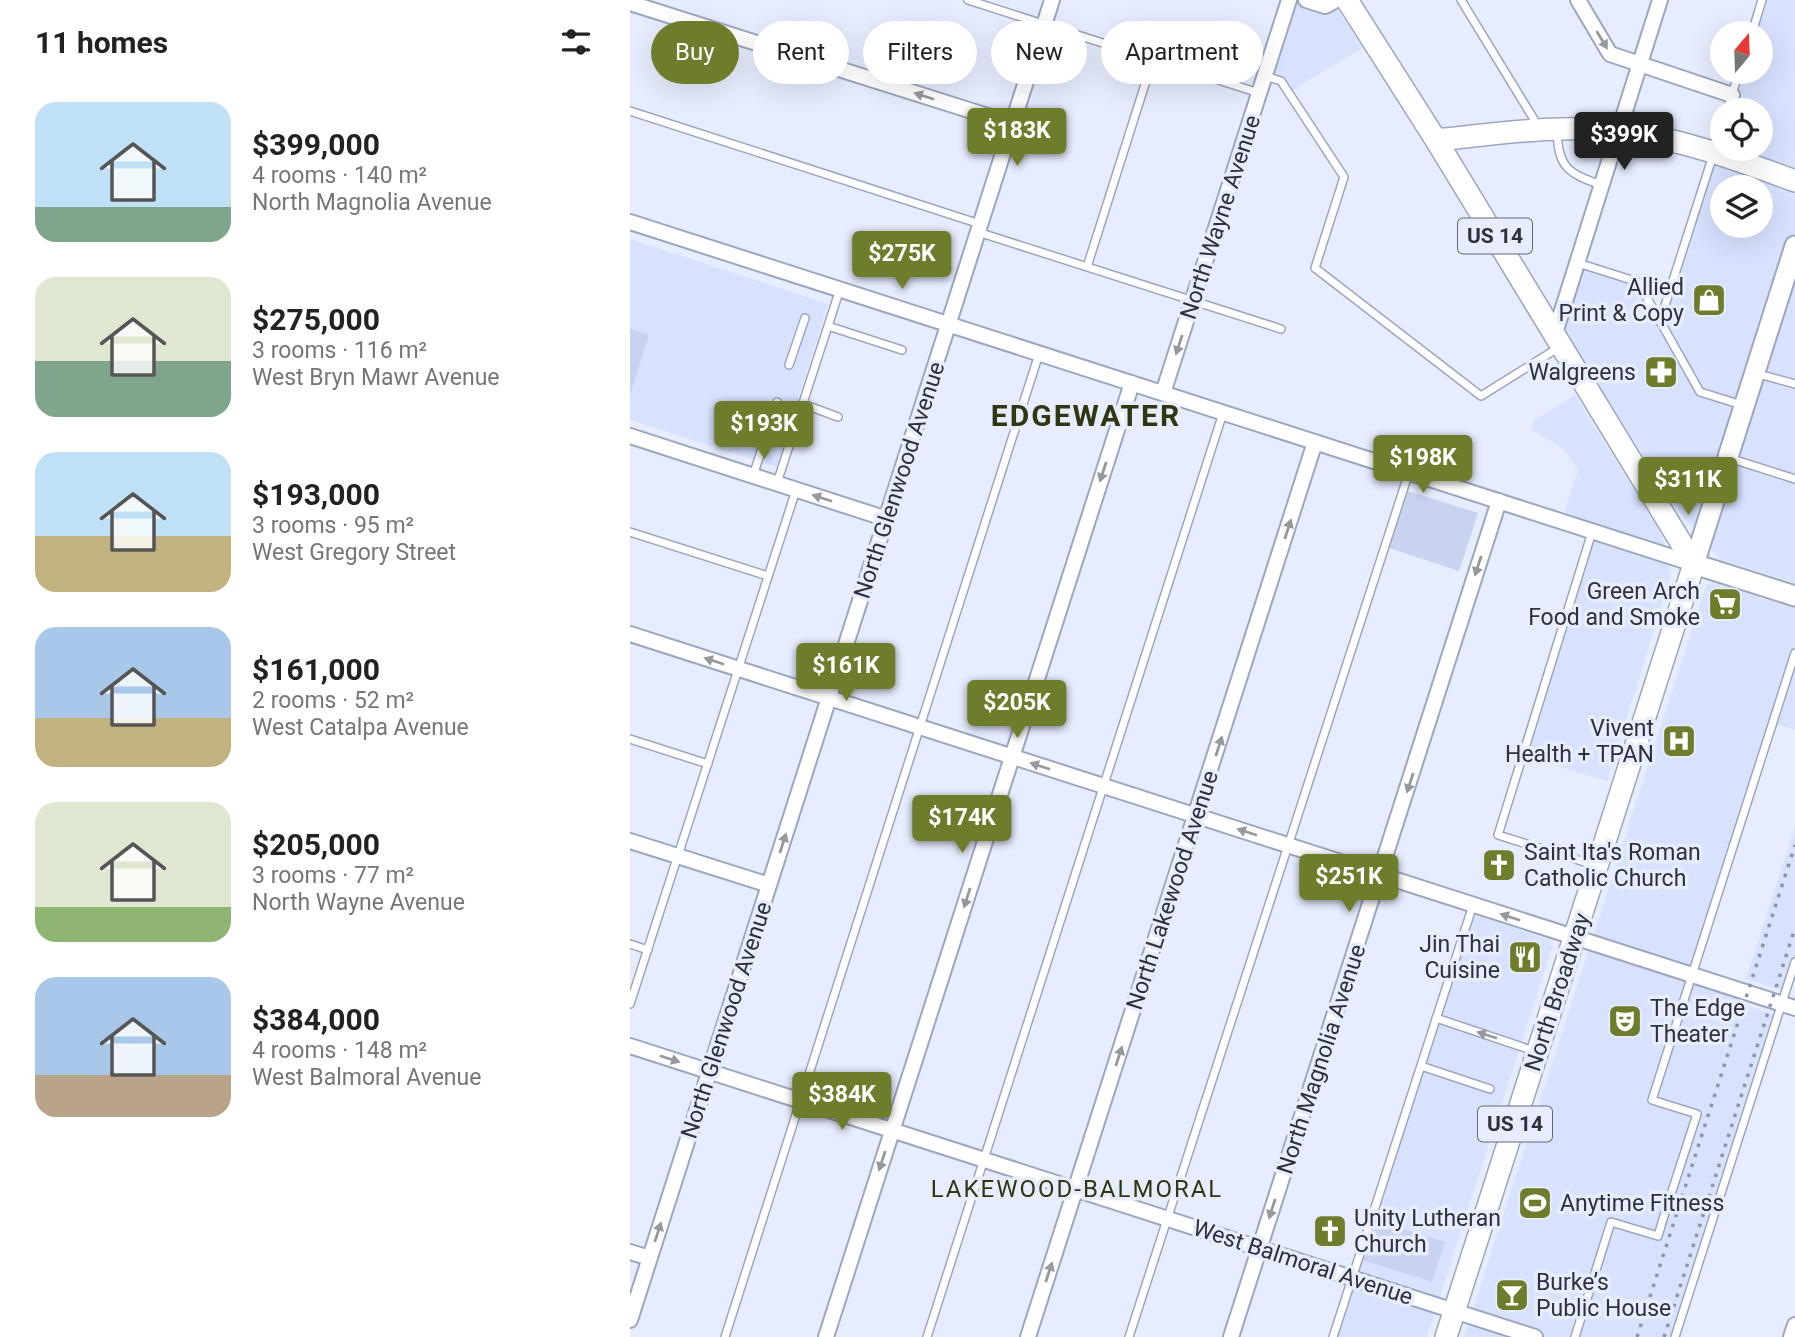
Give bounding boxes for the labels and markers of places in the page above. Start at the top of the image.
pin: $183K [968,108,1066,168]
pin: $399K [1575,113,1673,172]
pin: $275K [853,232,951,291]
place label: Allied Print & Copy [1558,274,1684,327]
shop icon: Allied Print & Copy [1690,281,1728,319]
pharmacy icon: Walgreens [1642,353,1680,391]
place label: Walgreens [1528,359,1636,386]
pin: $193K [715,402,813,461]
pin: $198K [1374,435,1472,495]
pin: $311K [1639,458,1737,517]
place label: Green Arch Food and Smoke [1528,578,1700,631]
supermarket icon: Green Arch Food and Smoke [1706,585,1744,623]
pin: $161K [797,644,895,703]
pin: $205K [968,680,1066,740]
place label: Vivent Health + TPAN [1505,715,1654,768]
hospital icon: Vivent Health + TPAN [1660,722,1698,760]
pin: $174K [913,796,1011,855]
place label: Saint Ita's Roman Catholic Church [1524,839,1701,892]
church icon: Saint Ita's Roman Catholic Church [1480,846,1518,884]
pin: $251K [1300,855,1398,914]
place label: Jin Thai Cuisine [1419,931,1500,984]
restaurant icon: Jin Thai Cuisine [1506,938,1544,976]
place label: The Edge Theater [1650,995,1745,1048]
theatre icon: The Edge Theater [1606,1002,1644,1040]
pin: $384K [793,1072,891,1132]
sports icon: Anytime Fitness [1516,1184,1554,1222]
place label: Anytime Fitness [1560,1190,1724,1217]
place label: Unity Lutheran Church [1354,1205,1501,1258]
church icon: Unity Lutheran Church [1311,1212,1349,1250]
place label: Burke’s Public House [1536,1269,1671,1322]
bar icon: Burke’s Public House [1493,1276,1531,1314]

